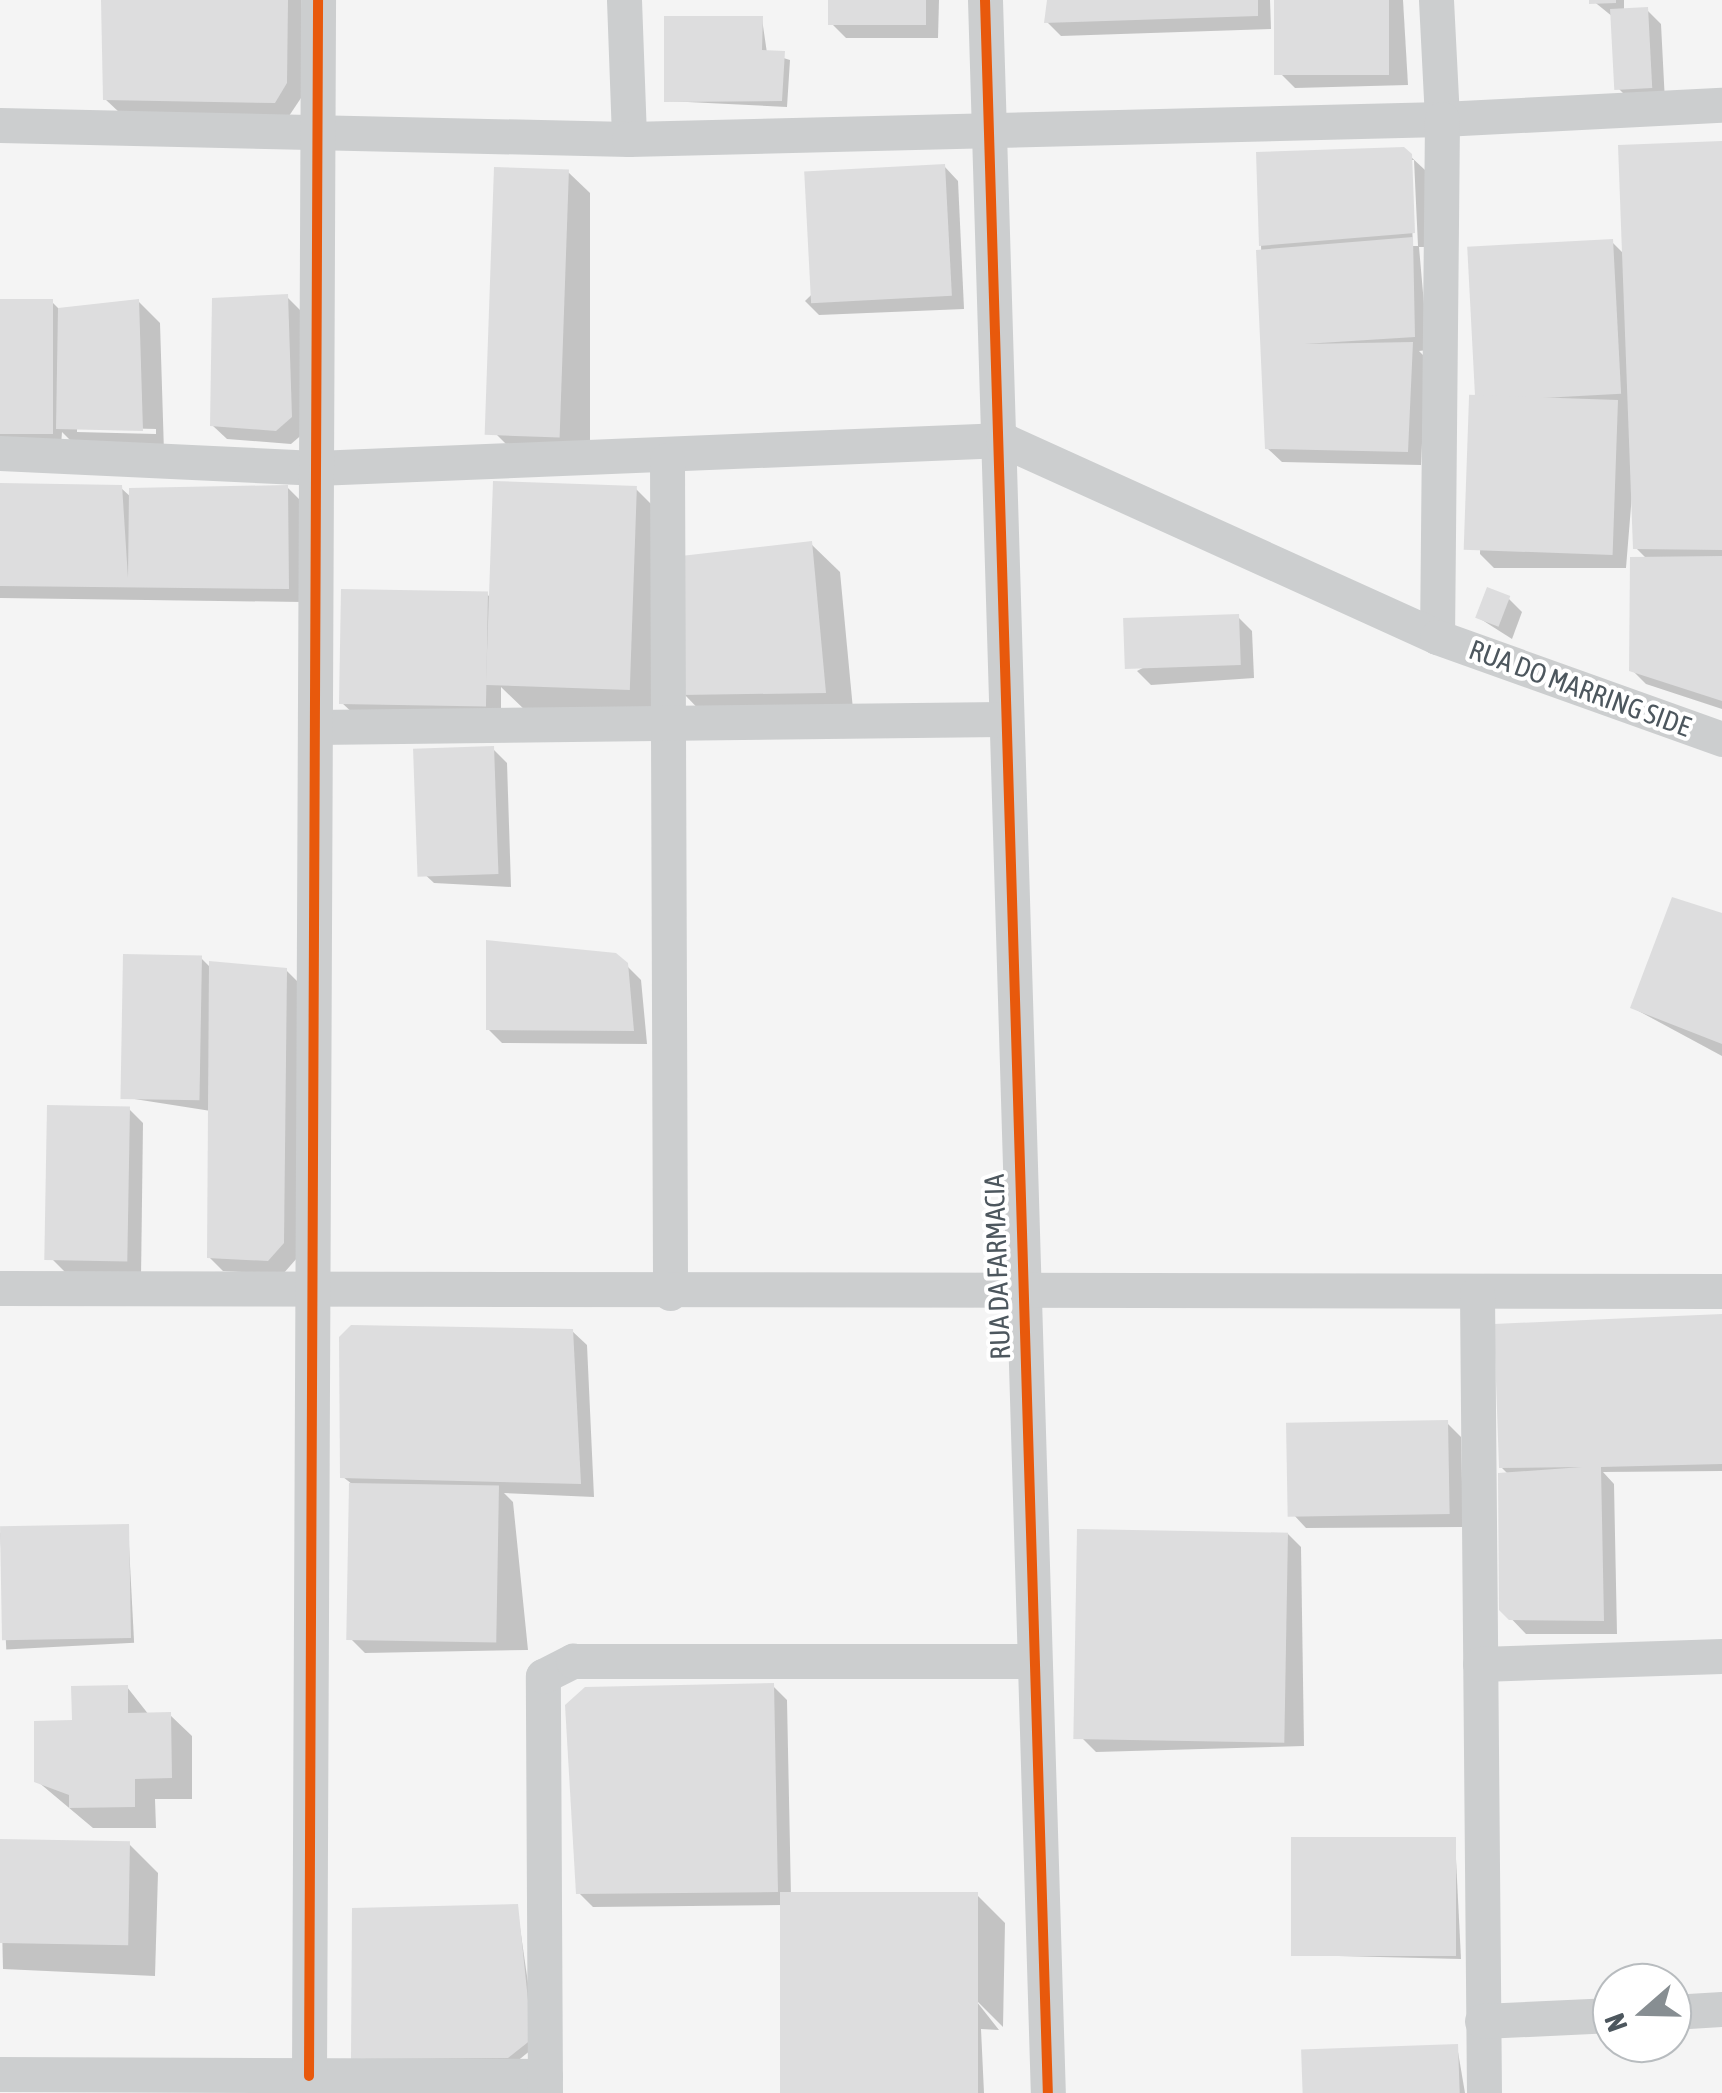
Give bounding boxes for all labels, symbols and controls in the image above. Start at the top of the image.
street label: RUA DO MARRING SIDE [1465,632,1695,744]
street label: RUA DA FARMACIA [977,1174,1017,1360]
north arrow [1592,1963,1692,2063]
text: N [1598,2009,1634,2036]

